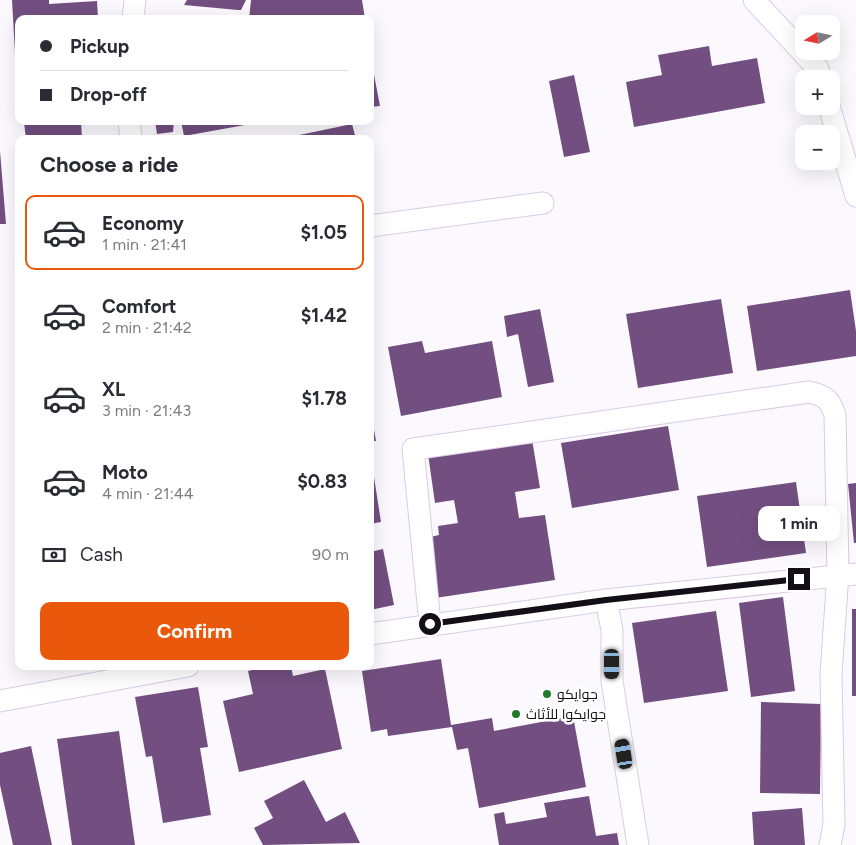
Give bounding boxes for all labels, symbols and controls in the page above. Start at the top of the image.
north arrow [795,15,840,60]
map controls [795,15,840,170]
text: Pickup [70,35,129,58]
button: + [795,70,840,115]
text: Drop-off [70,83,147,106]
button: − [795,125,840,170]
text: Choose a ride [40,151,178,178]
icon: car [42,210,87,255]
text: Economy [102,212,184,235]
text: $1.05 [300,221,347,244]
text: 1 min · 21:41 [102,235,187,254]
icon: car [42,293,87,338]
text: Comfort [102,295,177,318]
text: $1.42 [301,304,347,327]
text: 2 min · 21:42 [102,318,192,337]
icon: car [42,376,87,421]
text: XL [102,378,125,401]
text: $1.78 [302,387,347,410]
text: 3 min · 21:43 [102,401,191,420]
icon: car [42,459,87,504]
text: Moto [102,461,148,484]
text: $0.83 [297,470,347,493]
text: 4 min · 21:44 [102,484,194,503]
callout: 1 min [758,506,840,542]
text: 1 min [780,514,818,533]
icon: cash [40,541,68,569]
text: Cash [80,543,123,566]
text: 90 m [312,545,349,564]
route end [788,568,810,590]
button: Confirm [40,602,349,660]
route start [419,613,441,635]
car [604,649,619,679]
place label: جوايكو [557,686,598,703]
marker: جوايكو [541,688,553,700]
place label: جوايكوا للأثاث [526,706,606,723]
marker: جوايكوا للأثاث [510,708,522,720]
car [614,738,633,770]

